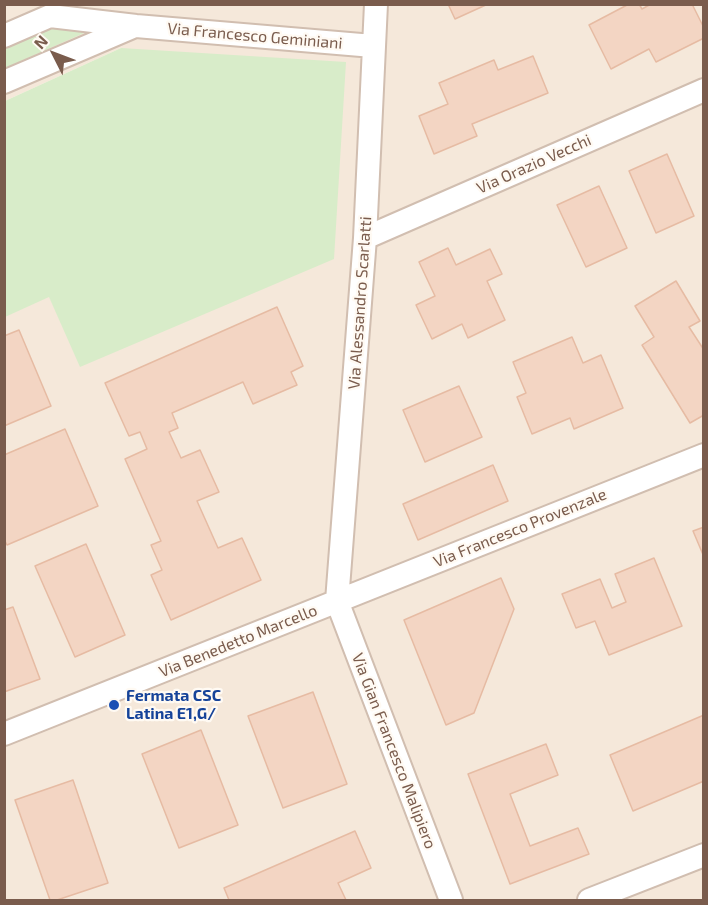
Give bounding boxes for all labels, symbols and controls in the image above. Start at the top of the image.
street label: Via Francesco Geminiani [167,19,343,53]
north arrow [24,24,84,84]
text: N [29,31,51,52]
street label: Via Orazio Vecchi [474,130,594,198]
street label: Via Alessandro Scarlatti [344,216,376,390]
street label: Via Francesco Provenzale [431,484,609,572]
street label: Via Benedetto Marcello [156,600,320,682]
street label: Via Gian Francesco Malipiero [348,650,440,852]
place label: Fermata CSC Latina E1,G/ [126,686,221,724]
marker: Fermata CSC Latina E1,G/ [107,698,121,712]

